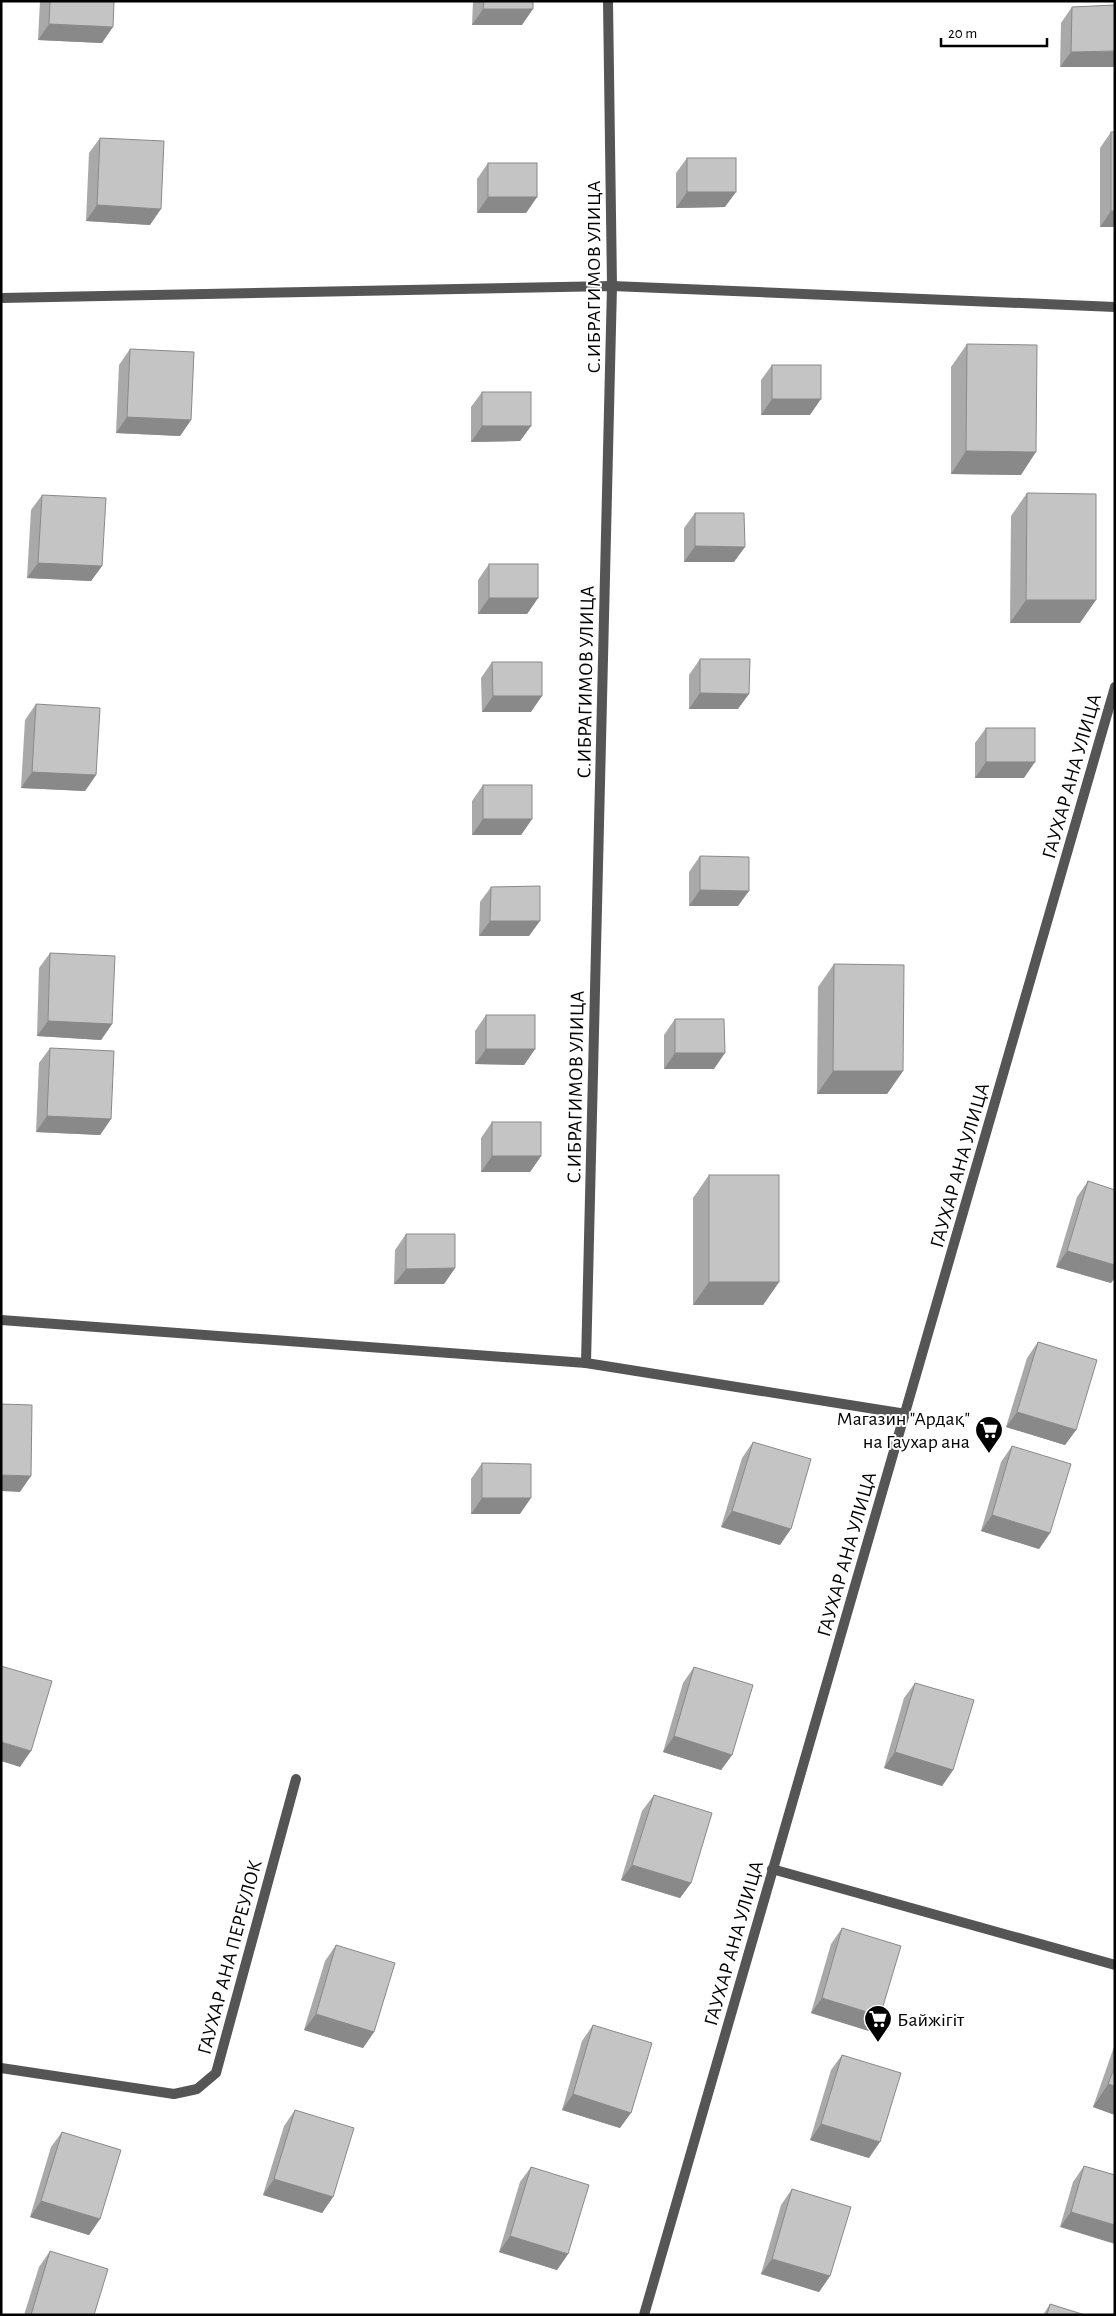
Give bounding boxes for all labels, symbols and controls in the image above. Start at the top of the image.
scale bar [941,15,1047,47]
text: 20 m [948,26,977,41]
street label: С.ИБРАГИМОВ УЛИЦА [584,180,604,373]
street label: С.ИБРАГИМОВ УЛИЦА [574,585,598,779]
street label: ГАУХАР АНА УЛИЦА [1039,691,1105,861]
street label: С.ИБРАГИМОВ УЛИЦА [564,990,588,1184]
street label: ГАУХАР АНА УЛИЦА [927,1080,993,1250]
place label: Магазин "Ардақ" на Гаухар ана [836,1409,970,1452]
supermarket icon: Магазин "Ардақ" на Гаухар ана [974,1415,1004,1454]
street label: ГАУХАР АНА УЛИЦА [814,1469,880,1639]
street label: ГАУХАР АНА ПЕРЕУЛОК [194,1857,266,2057]
street label: ГАУХАР АНА УЛИЦА [701,1858,767,2028]
supermarket icon: Байжігіт [863,2004,893,2043]
place label: Байжігіт [897,2010,965,2030]

